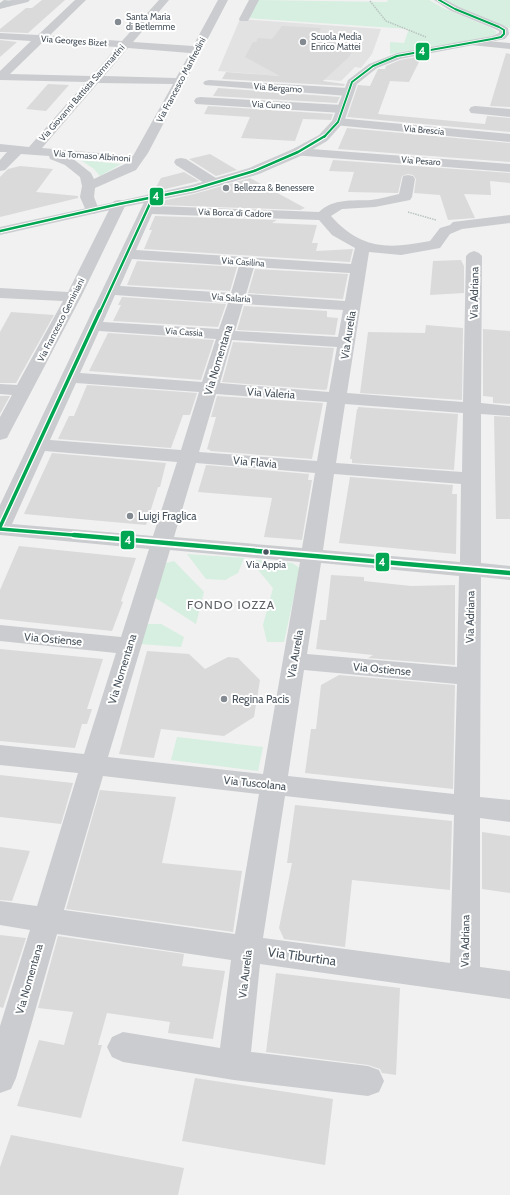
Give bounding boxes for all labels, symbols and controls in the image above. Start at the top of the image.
place label: Santa Maria di Betlemme [126,11,175,32]
marker: Santa Maria di Betlemme [113,17,123,27]
place label: Scuola Media Enrico Mattei [311,31,362,52]
street label: Via Georges Bizet [41,33,108,48]
street label: Via Francesco Manfredini [153,35,208,124]
marker: Scuola Media Enrico Mattei [298,37,308,47]
street label: Via Giovanni Battista Sammartini [37,42,127,143]
line badge: 4 [415,42,430,61]
text: 4 [419,44,426,58]
street label: Via Bergamo [253,80,303,95]
street label: Via Cuneo [251,98,291,111]
street label: Via Brescia [403,122,446,137]
street label: Via Tomaso Albinoni [53,147,131,164]
street label: Via Pesaro [401,154,441,167]
place label: Bellezza & Benessere [234,182,315,193]
marker: Bellezza & Benessere [221,183,231,193]
line badge: 4 [149,187,164,206]
text: 4 [153,189,160,203]
street label: Via Borca di Cadore [198,206,272,219]
street label: Via Casilina [221,255,266,269]
street label: Via Adriana [467,266,481,319]
street label: Via Francesco Geminiani [35,276,86,363]
street label: Via Salaria [211,291,252,304]
street label: Via Aurelia [337,309,359,360]
street label: Via Nomentana [201,323,236,397]
street label: Via Cassia [165,325,204,338]
street label: Via Valeria [247,384,296,402]
street label: Via Flavia [233,453,278,471]
place label: Luigi Fraglica [138,509,197,523]
marker: Luigi Fraglica [125,511,135,521]
line badge: 4 [120,530,135,550]
text: 4 [125,533,132,547]
marker: Via Appia [261,547,271,557]
line badge: 4 [375,552,390,572]
text: 4 [379,555,386,569]
place label: Via Appia [246,558,286,571]
street label: Via Adriana [463,590,477,643]
district label: FONDO IOZZA [187,597,275,612]
street label: Via Aurelia [284,628,306,679]
street label: Via Ostiense [23,629,83,649]
street label: Via Nomentana [105,632,140,706]
street label: Via Ostiense [352,659,412,679]
place label: Regina Pacis [232,692,290,706]
marker: Regina Pacis [219,694,229,704]
street label: Via Tuscolana [223,773,288,793]
street label: Via Adriana [458,914,472,967]
street label: Via Nomentana [12,941,46,1016]
street label: Via Tiburtina [267,943,338,969]
street label: Via Aurelia [235,948,255,999]

